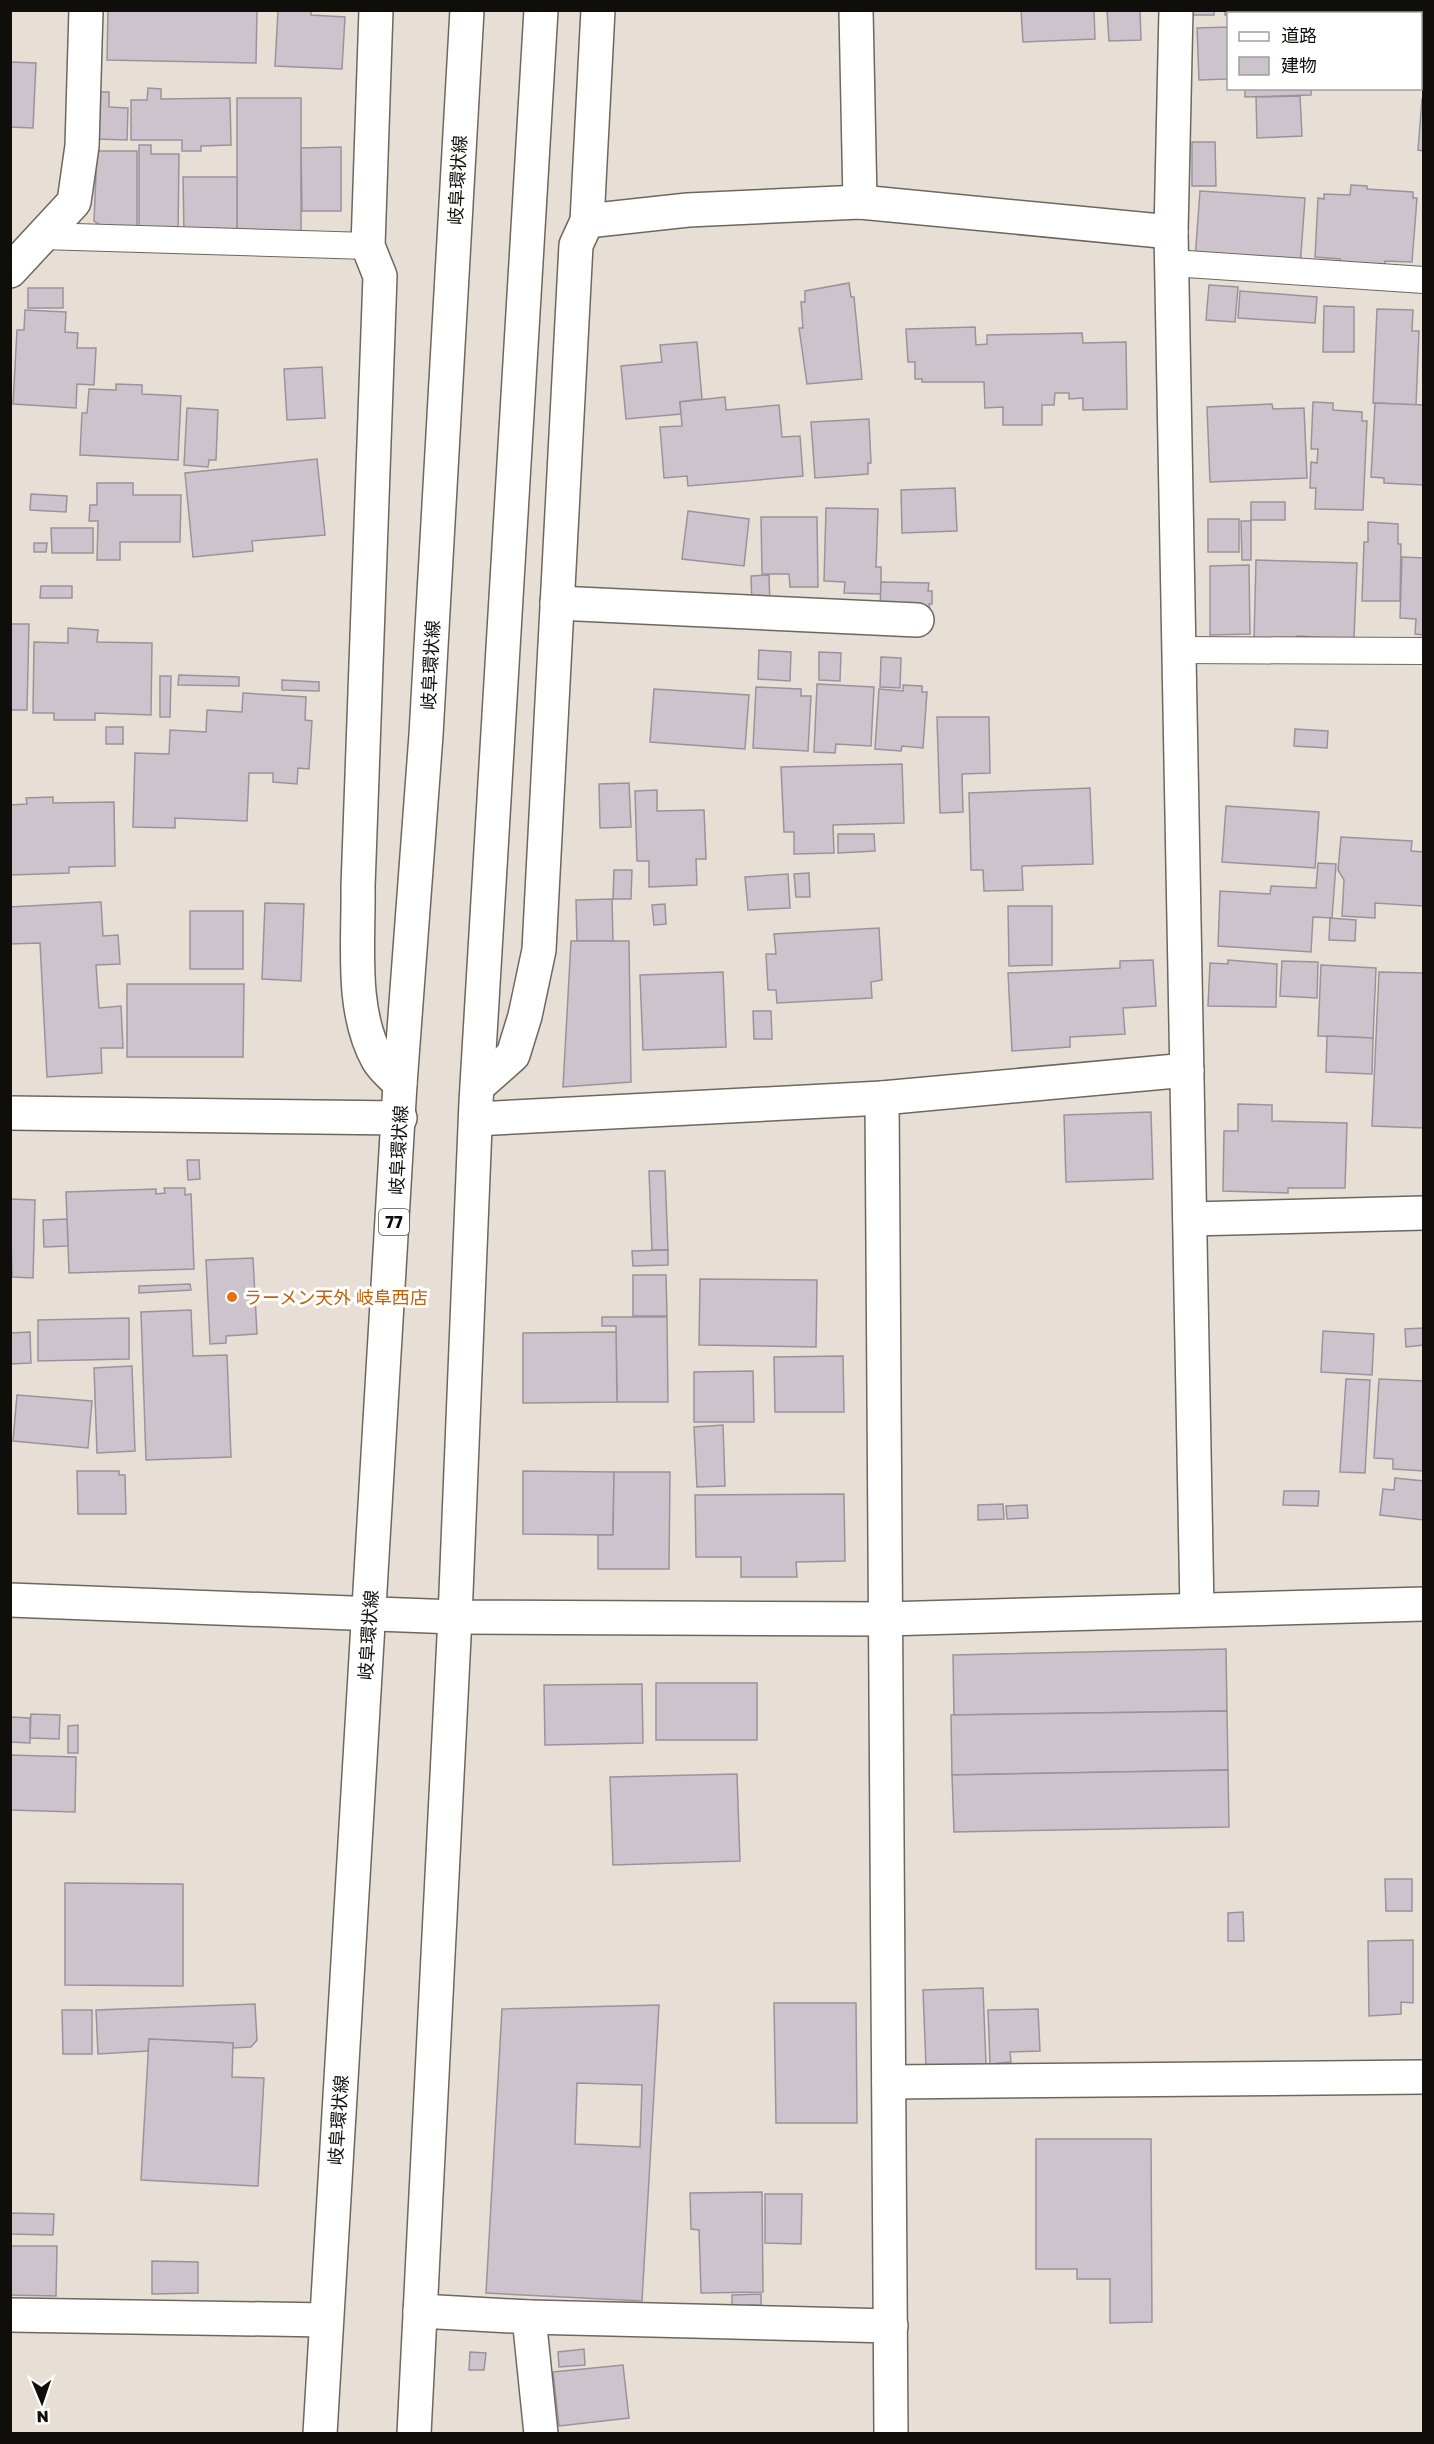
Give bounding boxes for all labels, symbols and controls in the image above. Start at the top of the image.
legend [1227,12,1422,90]
text: 道路 [1281,24,1317,46]
text: 建物 [1281,54,1317,76]
street label: 岐阜環状線 [444,134,470,226]
street label: 岐阜環状線 [417,619,443,711]
street label: 岐阜環状線 [385,1104,411,1196]
road number: 77 [379,1209,409,1235]
place label: ラーメン天外 岐阜西店 [244,1286,428,1308]
marker: ラーメン天外 岐阜西店 [225,1290,239,1304]
street label: 岐阜環状線 [354,1589,382,1681]
street label: 岐阜環状線 [324,2074,352,2166]
north arrow [12,2372,72,2432]
text: N [36,2407,49,2427]

